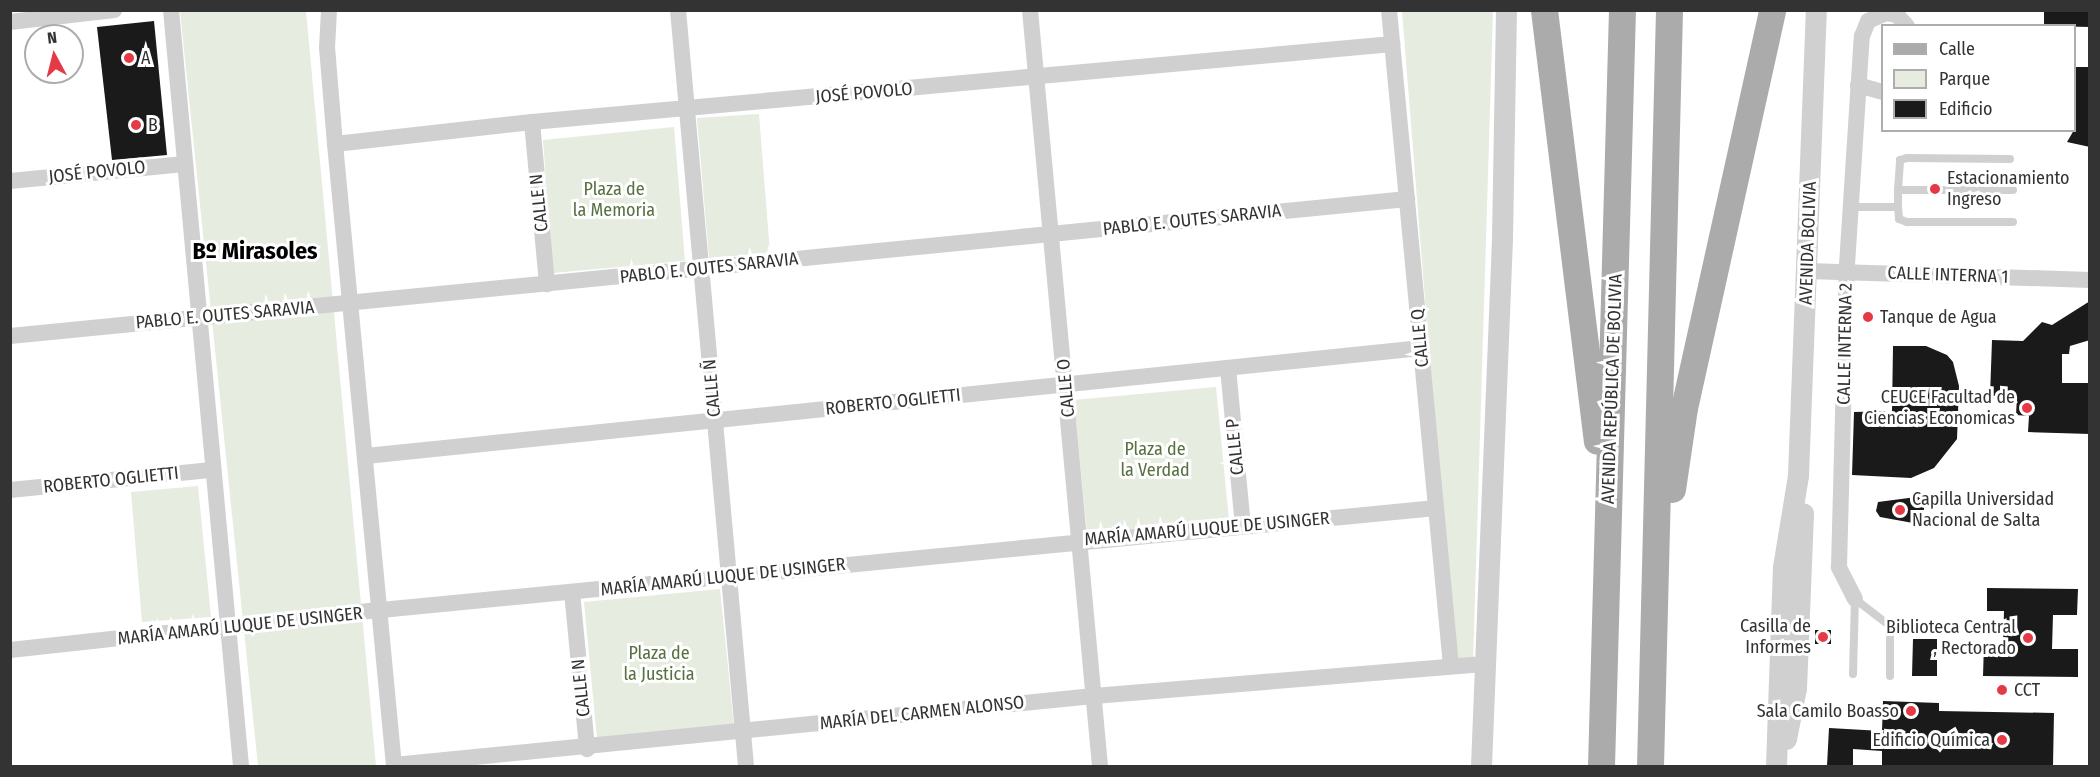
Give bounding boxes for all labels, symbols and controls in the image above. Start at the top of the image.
north arrow [24,24,84,84]
legend [1881,24,2076,132]
text: N [46,28,58,48]
text: Calle [1939,38,1975,60]
place label: A [141,47,150,69]
marker: A [122,51,136,65]
text: Parque [1939,68,1990,90]
street label: JOSÉ POVOLO [815,78,913,108]
text: Edificio [1939,98,1992,120]
place label: B [148,114,158,136]
marker: B [129,118,143,132]
street label: JOSÉ POVOLO [47,156,147,188]
place label: Estacionamiento Ingreso [1947,168,2069,210]
street label: CALLE N [525,173,553,233]
park label: Plaza de la Memoria [573,179,655,222]
street label: AVENIDA BOLIVIA [1795,181,1821,305]
marker: Estacionamiento Ingreso [1928,182,1942,196]
street label: PABLO E. OUTES SARAVIA [1102,200,1282,240]
district label: Bº Mirasoles [192,238,318,266]
street label: PABLO E. OUTES SARAVIA [619,248,799,288]
street label: CALLE INTERNA 1 [1887,262,2009,288]
street label: AVENIDA REPÚBLICA DE BOLIVIA [1597,274,1627,504]
street label: CALLE INTERNA 2 [1833,283,1857,405]
street label: PABLO E. OUTES SARAVIA [135,296,315,334]
place label: Tanque de Agua [1880,306,1997,328]
street label: CALLE Q [1407,308,1433,368]
marker: Tanque de Agua [1861,310,1875,324]
street label: CALLE Ñ [699,358,725,418]
street label: CALLE O [1053,358,1079,418]
street label: ROBERTO OGLIETTI [824,384,962,420]
place label: CEUCE Facultad de Ciencias Economicas [1864,387,2015,430]
marker: CEUCE Facultad de Ciencias Economicas [2020,401,2034,415]
street label: CALLE P [1221,418,1249,476]
park label: Plaza de la Verdad [1120,439,1190,482]
street label: ROBERTO OGLIETTI [42,462,180,498]
place label: Capilla Universidad Nacional de Salta [1912,489,2054,532]
marker: Capilla Universidad Nacional de Salta [1893,503,1907,517]
street label: MARÍA AMARÚ LUQUE DE USINGER [1083,508,1331,550]
street label: MARÍA AMARÚ LUQUE DE USINGER [599,553,847,601]
street label: MARÍA AMARÚ LUQUE DE USINGER [116,602,364,650]
place label: Casilla de Informes [1740,616,1811,658]
place label: Biblioteca Central , Rectorado [1886,617,2016,660]
marker: Casilla de Informes [1816,630,1830,644]
marker: Biblioteca Central , Rectorado [2021,631,2035,645]
park label: Plaza de la Justicia [623,643,695,686]
street label: CALLE N [567,658,595,718]
place label: CCT [2014,679,2040,701]
marker: CCT [1995,683,2009,697]
street label: MARÍA DEL CARMEN ALONSO [819,692,1025,734]
place label: Sala Camilo Boasso [1757,700,1899,722]
marker: Sala Camilo Boasso [1904,704,1918,718]
place label: Edificio Química [1872,729,1990,751]
marker: Edificio Química [1995,733,2009,747]

